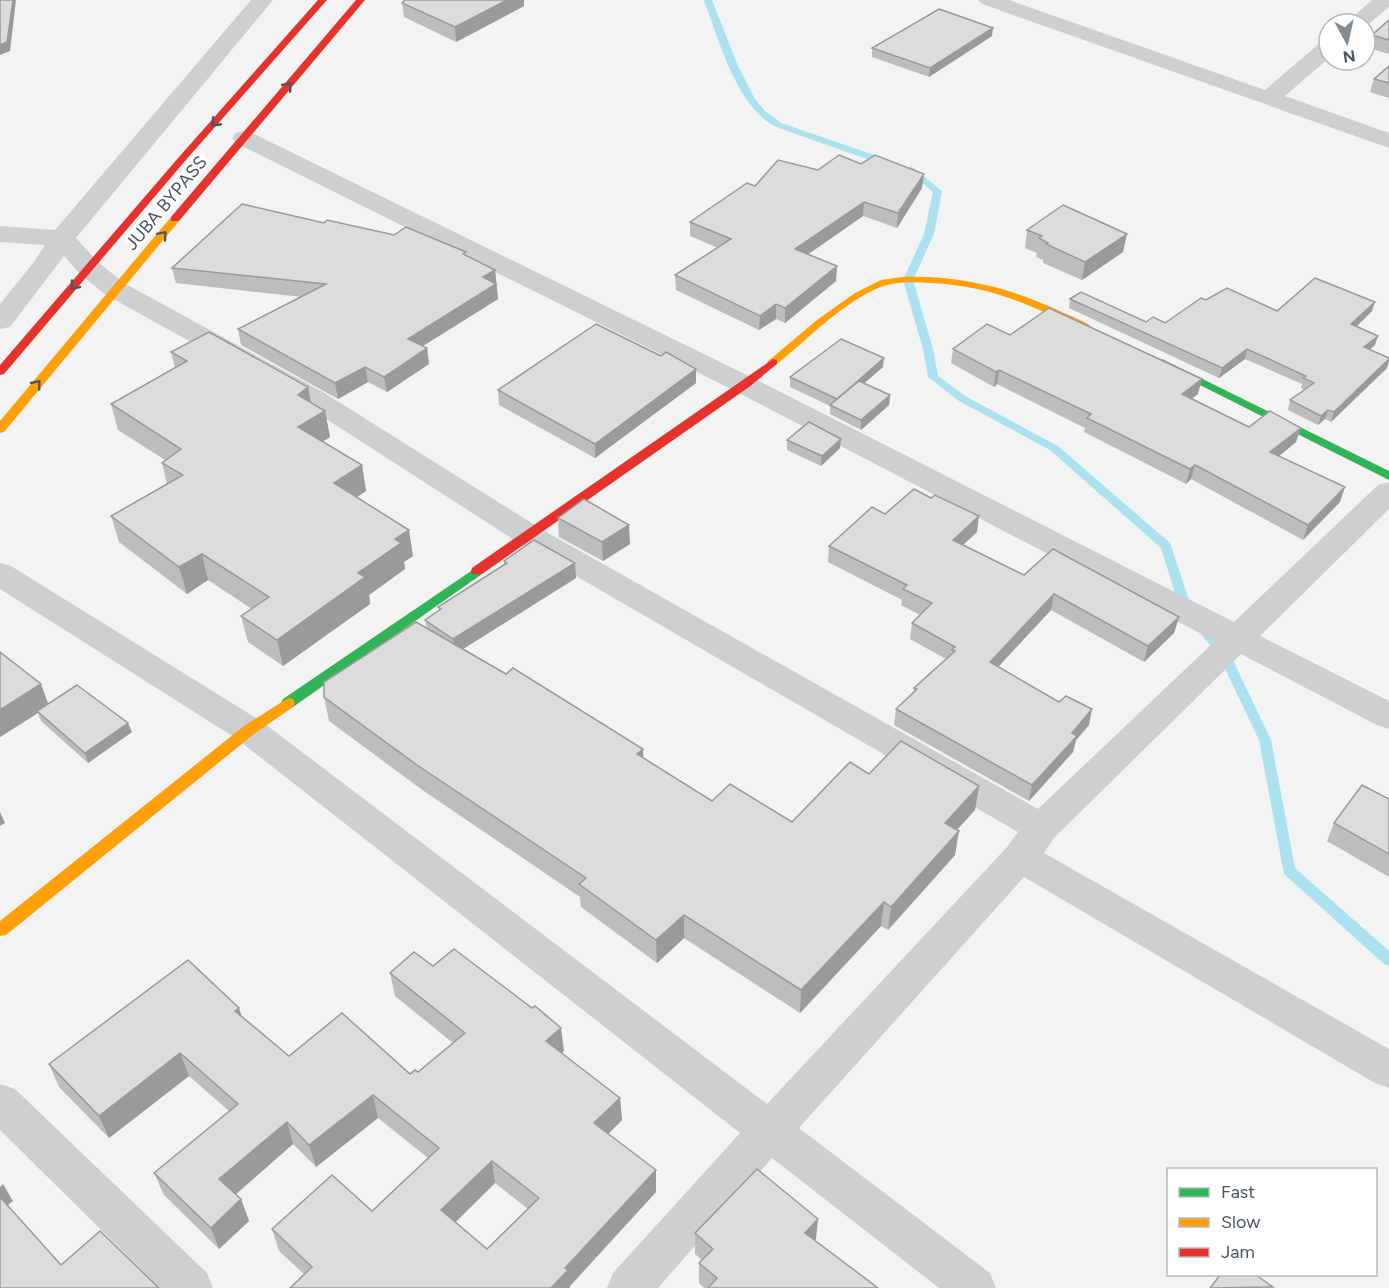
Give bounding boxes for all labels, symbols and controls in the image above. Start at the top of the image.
north arrow [1317,12,1377,72]
text: N [1342,46,1356,67]
one-way arrow [281,82,292,93]
one-way arrow [211,116,222,127]
street label: JUBA BYPASS [120,151,212,255]
one-way arrow [155,231,166,242]
one-way arrow [70,279,81,290]
one-way arrow [30,380,41,391]
legend [1167,1168,1377,1276]
text: Fast [1221,1181,1255,1203]
text: Slow [1221,1211,1260,1233]
text: Jam [1221,1241,1255,1263]

